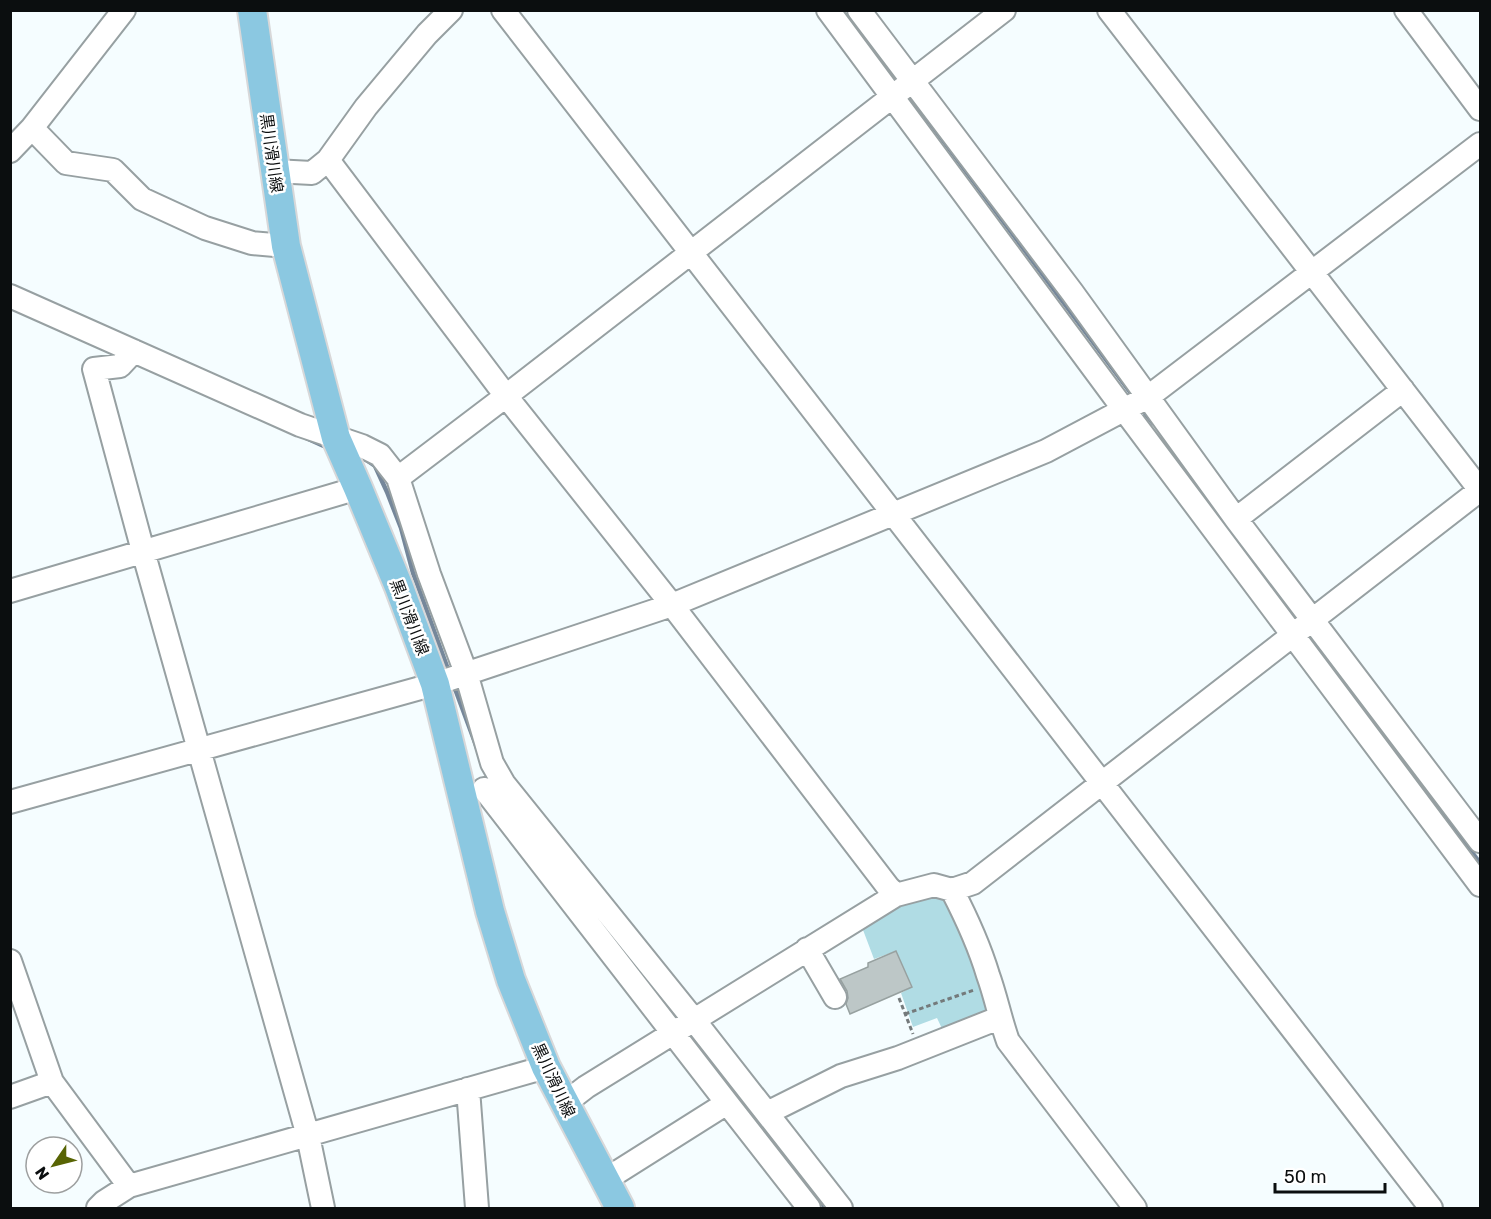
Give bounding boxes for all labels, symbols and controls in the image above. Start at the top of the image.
street label: 黒川滑川線 [257,112,286,194]
street label: 黒川滑川線 [386,576,433,658]
street label: 黒川滑川線 [528,1040,579,1120]
north arrow [24,1135,84,1195]
scale bar [1275,1156,1384,1194]
text: N [31,1163,53,1183]
text: 50 m [1284,1166,1327,1188]

